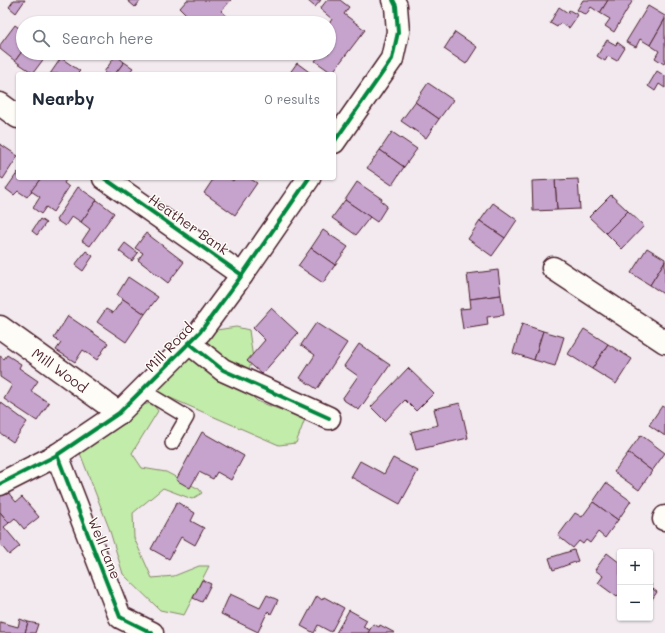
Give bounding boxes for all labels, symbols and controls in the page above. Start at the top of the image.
search box [16,16,336,60]
icon: search [30,27,52,49]
text: Search here [62,28,153,48]
text: Nearby [32,87,94,109]
text: 0 results [265,90,320,107]
street label: Heather Bank [145,189,233,259]
street label: Mill Road [141,318,197,376]
street label: Mill Wood [28,343,92,397]
street label: Well Lane [84,514,126,582]
map controls [617,549,653,621]
button: + [617,549,653,585]
button: − [617,585,653,621]

